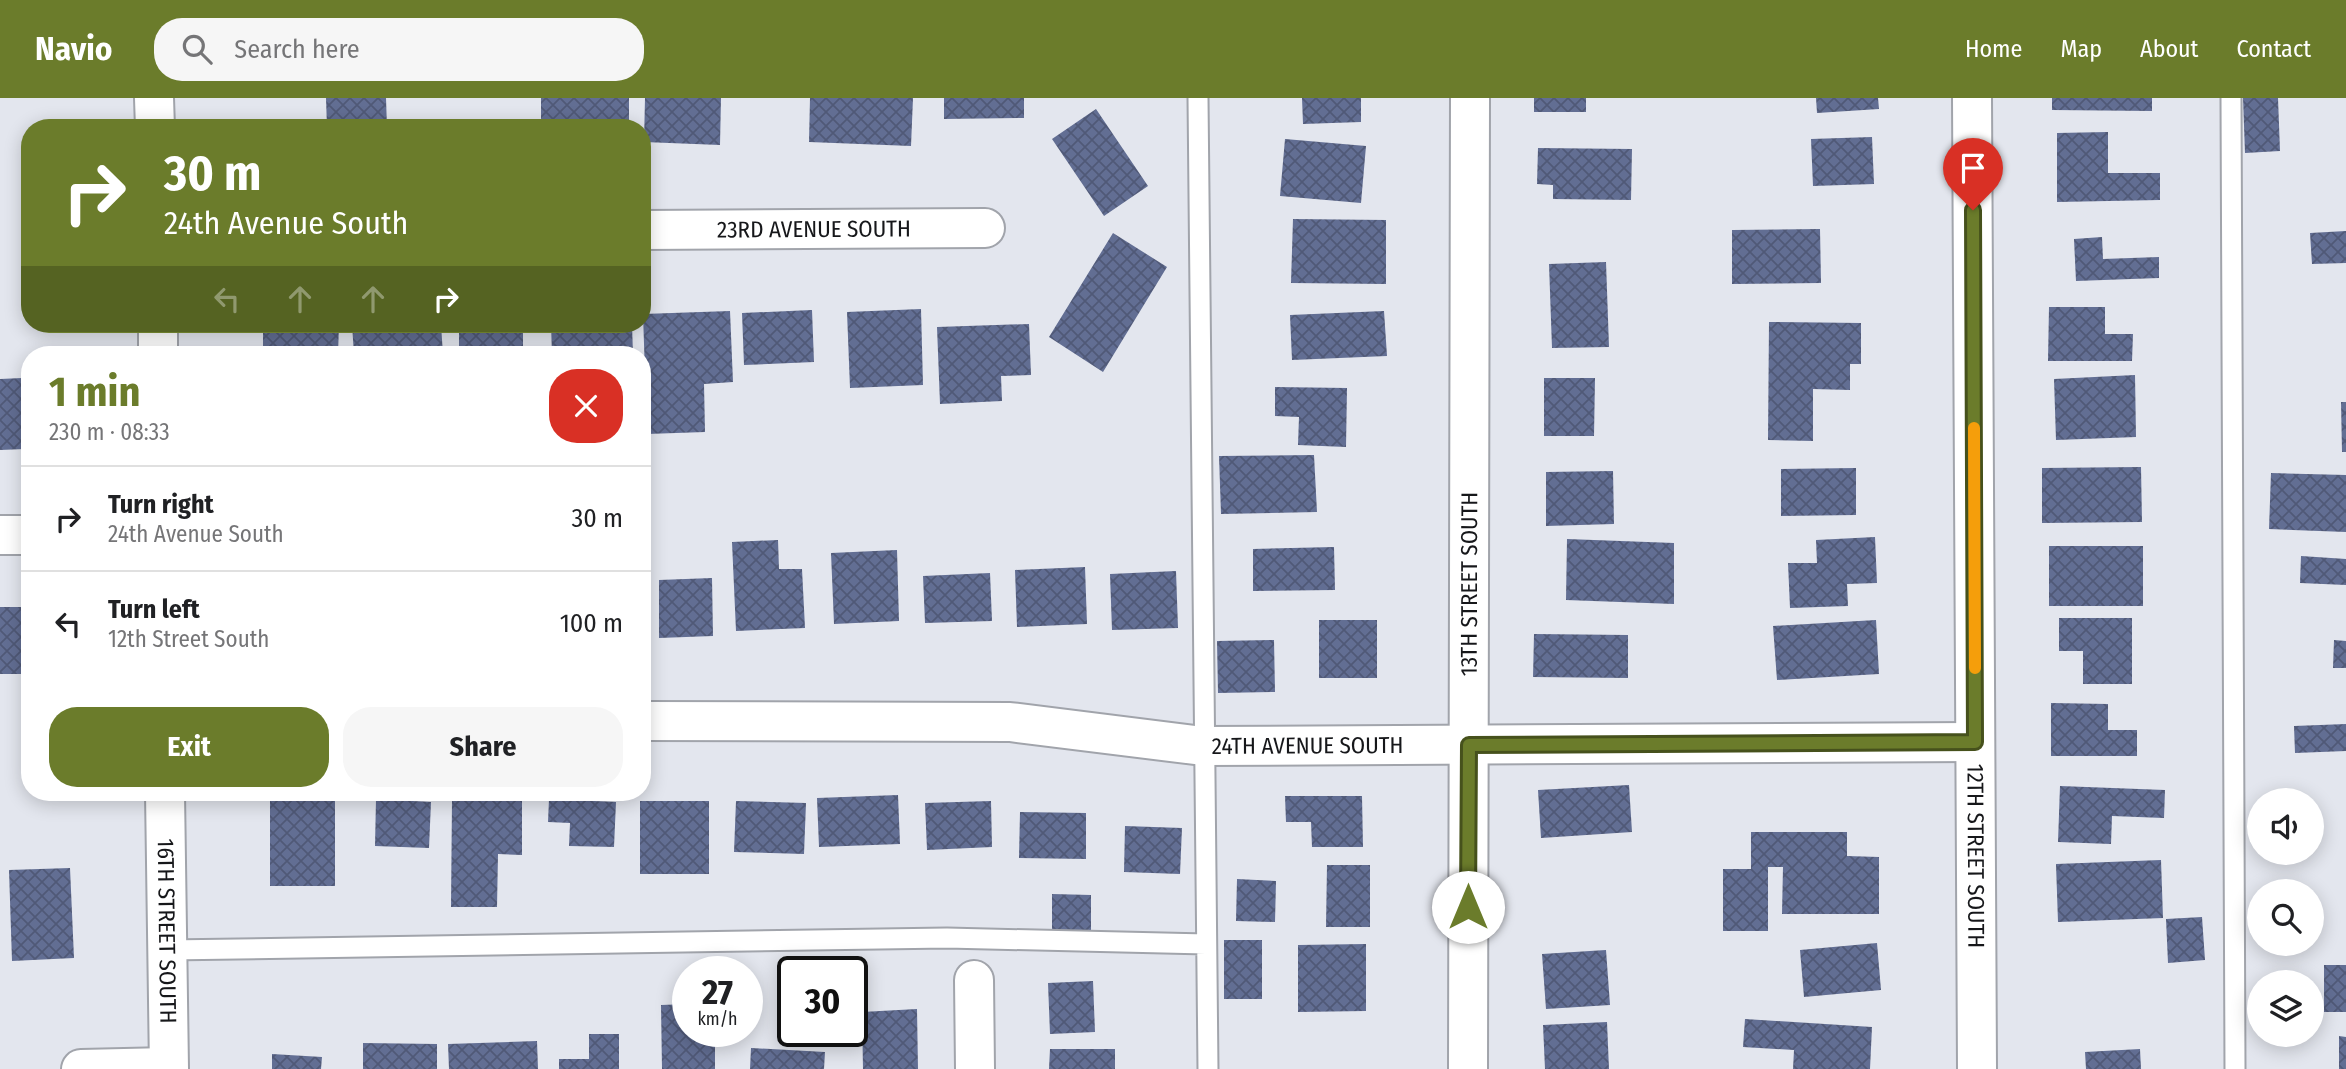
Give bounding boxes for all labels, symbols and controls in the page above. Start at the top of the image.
search box [154,18,644,81]
text: Navio [35,29,112,69]
icon: search [178,30,216,68]
text: Search here [234,34,360,65]
text: Home [1965,35,2022,63]
text: Map [2060,35,2102,63]
text: About [2140,35,2198,63]
text: Contact [2236,35,2311,63]
pin [1943,138,2003,210]
text: 30 m [164,144,262,203]
icon: right [49,147,140,238]
icon: arrive [1954,149,1992,187]
text: 24th Avenue South [164,204,408,242]
street label: 23RD AVENUE SOUTH [717,214,911,244]
icon: left [208,280,246,318]
icon: ahead [281,280,319,318]
icon: ahead [354,280,392,318]
icon: right [427,280,465,318]
text: 1 min [49,367,140,417]
button: close [549,369,623,443]
text: 230 m · 08:33 [49,418,170,446]
text: Turn right [108,489,214,520]
street label: 13TH STREET SOUTH [1455,492,1483,676]
icon: right [49,500,87,538]
text: 30 m [572,503,623,534]
text: 24th Avenue South [108,520,284,548]
text: Turn left [108,594,200,625]
icon: left [49,605,87,643]
text: 100 m [560,608,623,639]
text: 12th Street South [108,625,269,653]
button: Exit [49,707,329,787]
button: Share [343,707,623,787]
street label: 24TH AVENUE SOUTH [1212,731,1403,760]
street label: 12TH STREET SOUTH [1961,764,1990,948]
map controls [2247,788,2324,1047]
button: sound [2247,788,2324,865]
street label: 16TH STREET SOUTH [152,838,182,1024]
position arrow [1431,870,1505,944]
button: search [2247,879,2324,956]
speed limit sign: 30 [777,956,868,1047]
button: layers [2247,970,2324,1047]
text: 27 [702,971,733,1013]
text: km/h [697,1008,738,1030]

